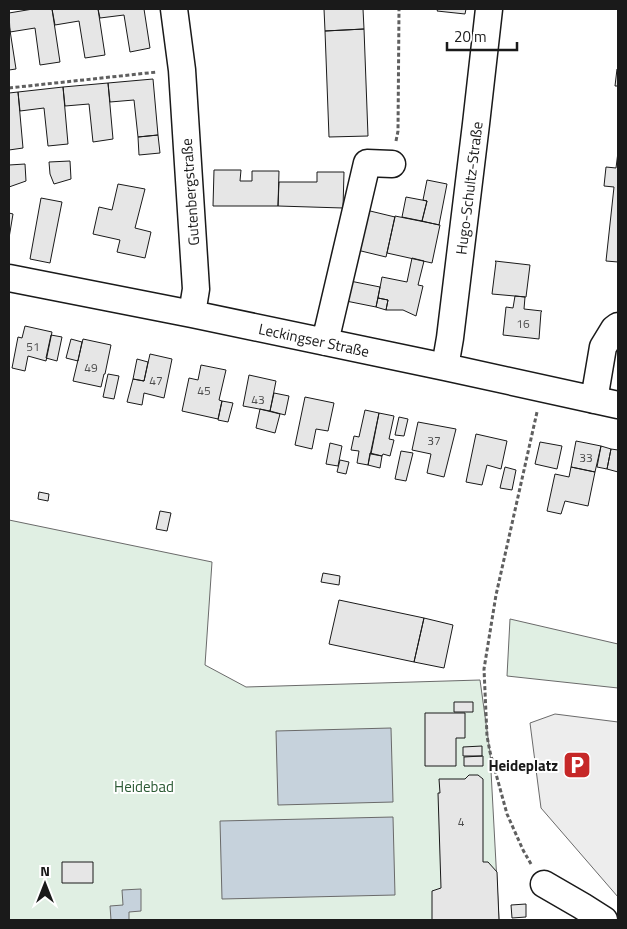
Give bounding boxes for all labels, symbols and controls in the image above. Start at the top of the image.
scale bar [447,20,517,52]
text: 20 m [454,25,487,48]
street label: Hugo-Schultz-Straße [449,120,489,256]
street label: Gutenbergstraße [175,138,205,246]
house number: 16 [516,314,530,333]
street label: Leckingser Straße [257,317,371,363]
house number: 51 [26,337,40,356]
house number: 49 [84,358,98,377]
house number: 47 [149,371,163,390]
house number: 45 [197,381,211,400]
house number: 43 [251,390,265,409]
house number: 37 [427,431,441,450]
house number: 33 [579,448,593,467]
parking icon: Heideplatz [562,750,592,780]
place label: Heideplatz [488,754,558,777]
park label: Heidebad [114,775,174,798]
house number: 4 [458,812,465,831]
north arrow [20,859,70,909]
text: N [40,860,50,881]

